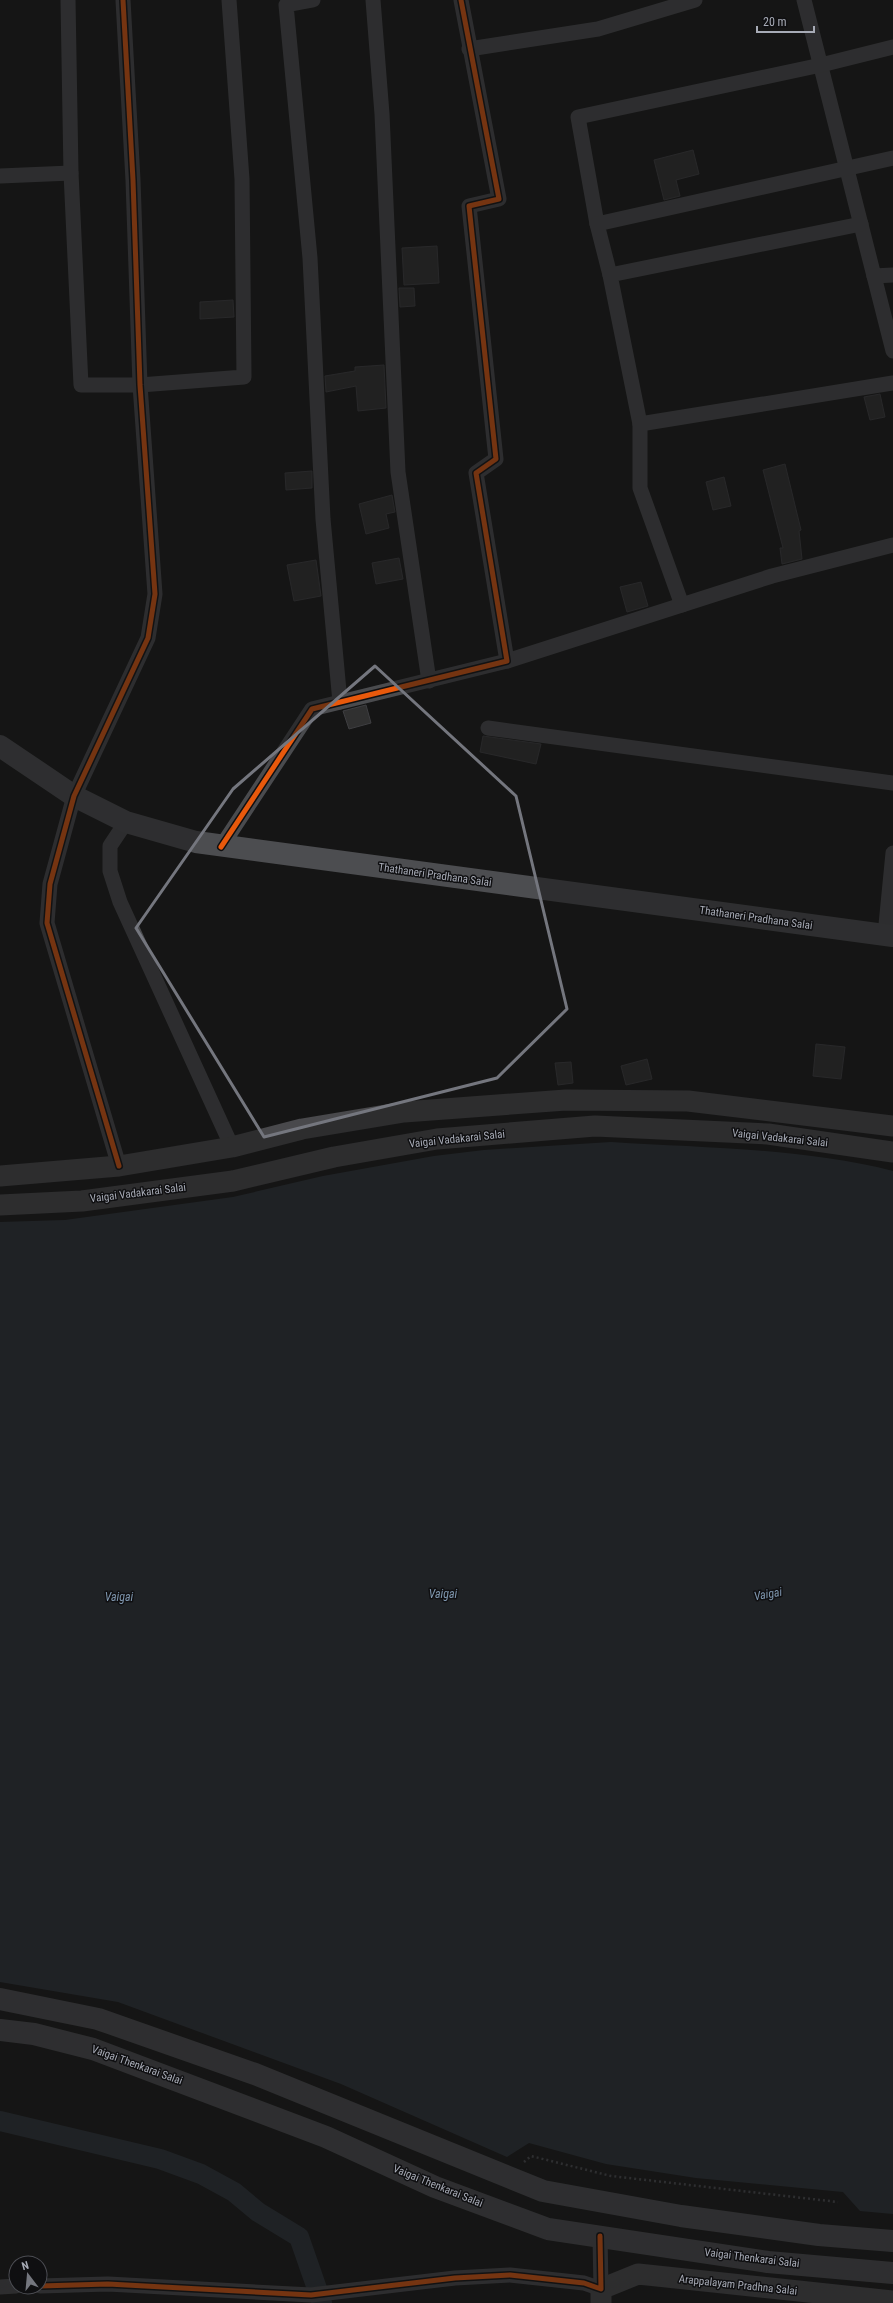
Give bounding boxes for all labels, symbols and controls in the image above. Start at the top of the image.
scale bar [757,8,814,34]
text: 20 m [763,15,787,29]
street label: Thathaneri Pradhana Salai [378,861,492,889]
street label: Thathaneri Pradhana Salai [699,904,813,932]
street label: Vaigai Vadakarai Salai [731,1127,829,1149]
street label: Vaigai Vadakarai Salai [408,1128,506,1150]
street label: Vaigai Vadakarai Salai [89,1181,187,1205]
water label: Vaigai [753,1585,784,1603]
water label: Vaigai [429,1587,458,1601]
water label: Vaigai [105,1590,134,1604]
street label: Vaigai Thenkarai Salai [90,2043,184,2087]
street label: Vaigai Thenkarai Salai [391,2162,485,2210]
street label: Vaigai Thenkarai Salai [704,2246,800,2270]
north arrow [8,2255,48,2295]
text: N [20,2259,31,2273]
street label: Arappalayam Pradhna Salai [678,2272,798,2298]

